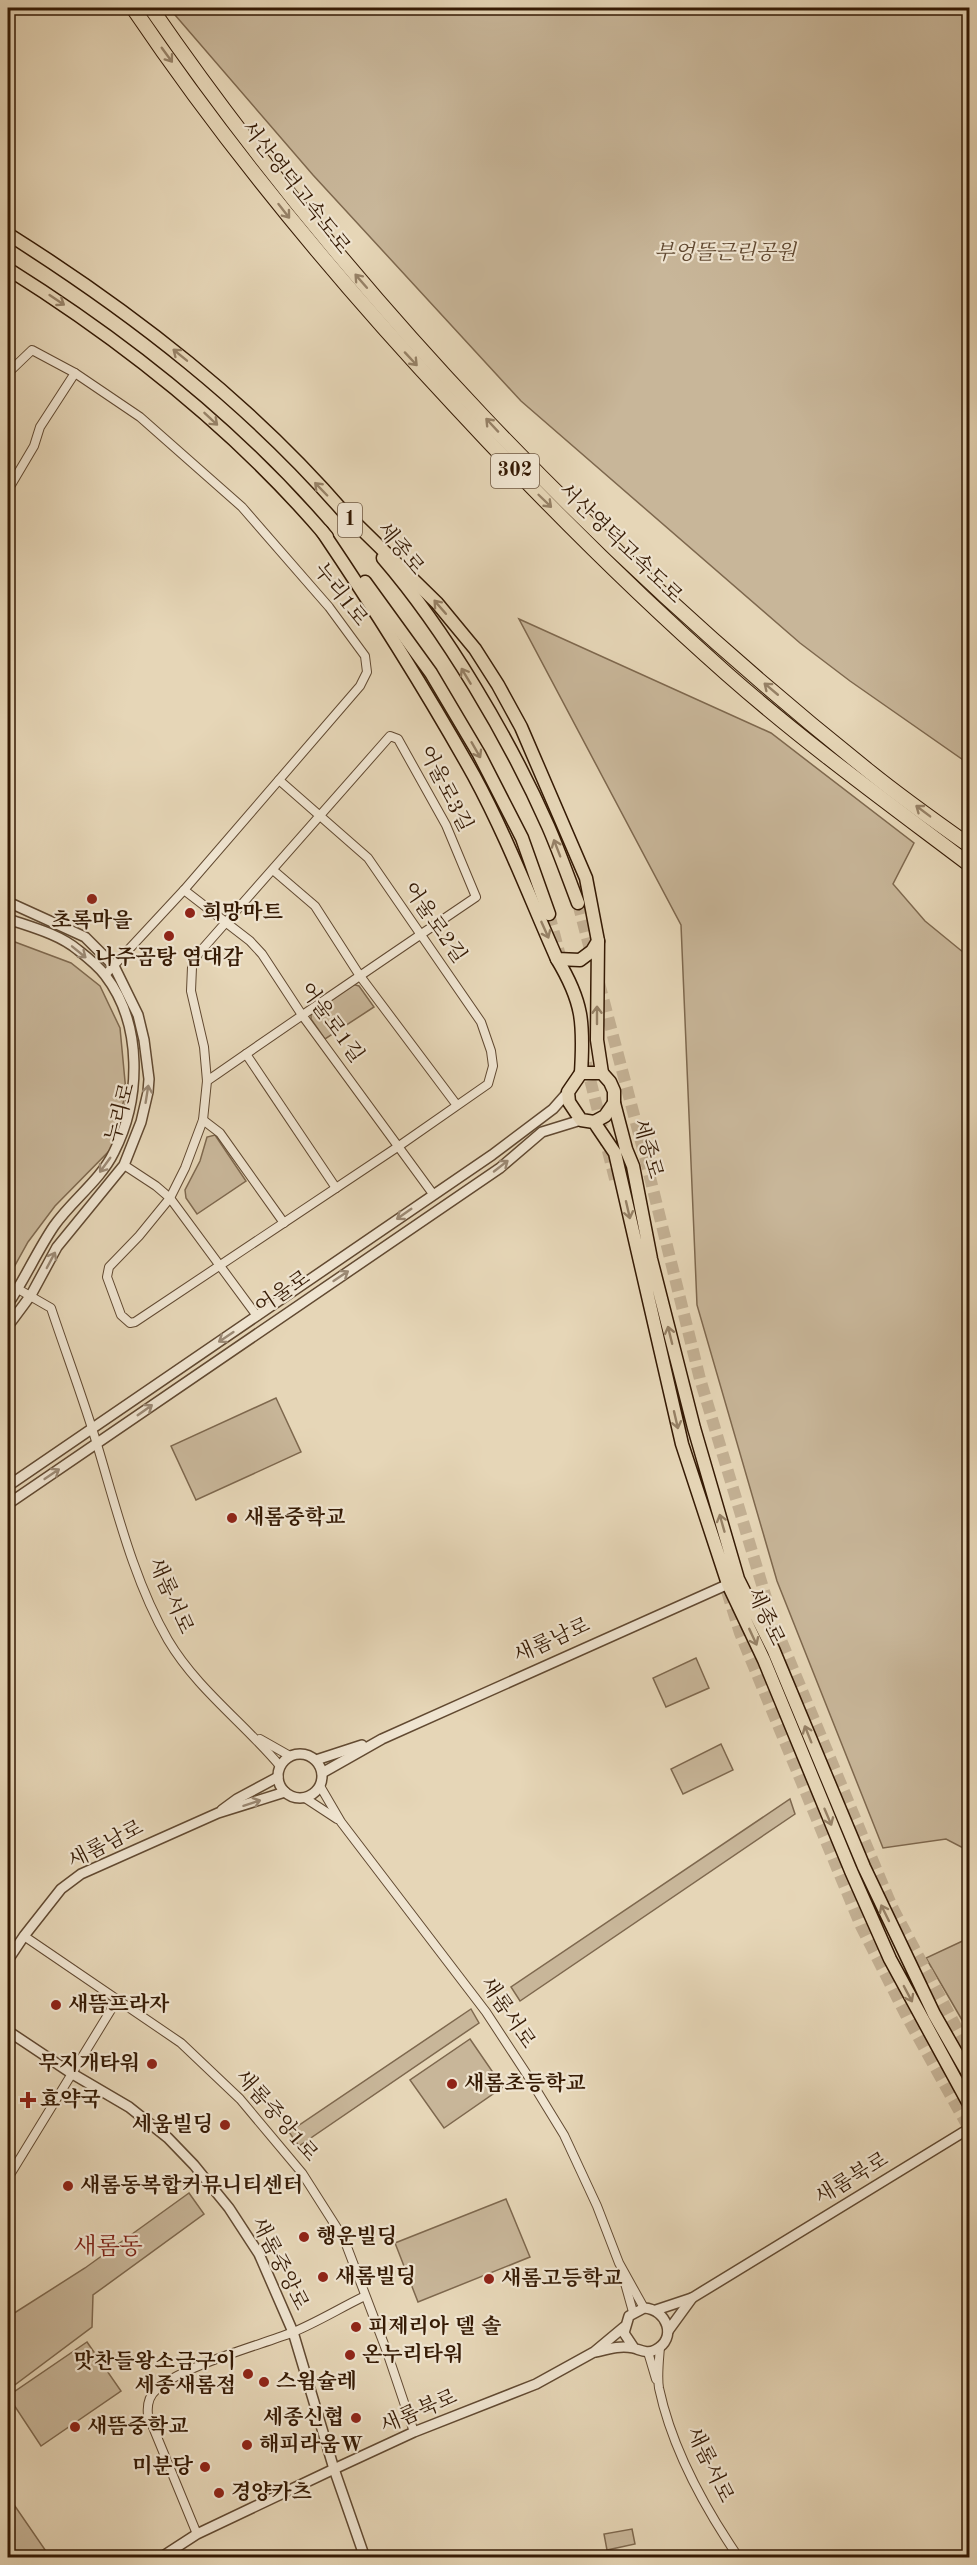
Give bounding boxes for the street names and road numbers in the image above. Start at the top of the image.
street label: 서산영덕고속도로 [237,116,355,258]
road number: 302 [491,454,539,488]
street label: 서산영덕고속도로 [554,479,687,608]
road number: 1 [338,503,362,537]
street label: 세종로 [373,517,429,579]
street label: 누리1로 [309,559,372,630]
street label: 어울로3길 [414,742,477,835]
street label: 어울로2길 [399,878,471,967]
street label: 어울로1길 [295,978,369,1067]
street label: 누리로 [101,1080,139,1145]
street label: 세종로 [629,1116,667,1181]
street label: 어울로 [251,1266,314,1319]
street label: 새롬서로 [144,1554,198,1637]
street label: 세종로 [743,1584,789,1649]
street label: 새롬남로 [510,1613,593,1667]
street label: 새롬남로 [64,1815,147,1873]
street label: 새롬서로 [476,1972,540,2053]
street label: 새롬중앙1로 [231,2065,323,2166]
street label: 새롬북로 [810,2147,892,2209]
street label: 새롬중앙로 [247,2213,313,2314]
street label: 새롬북로 [376,2384,460,2438]
street label: 새롬서로 [682,2423,738,2506]

